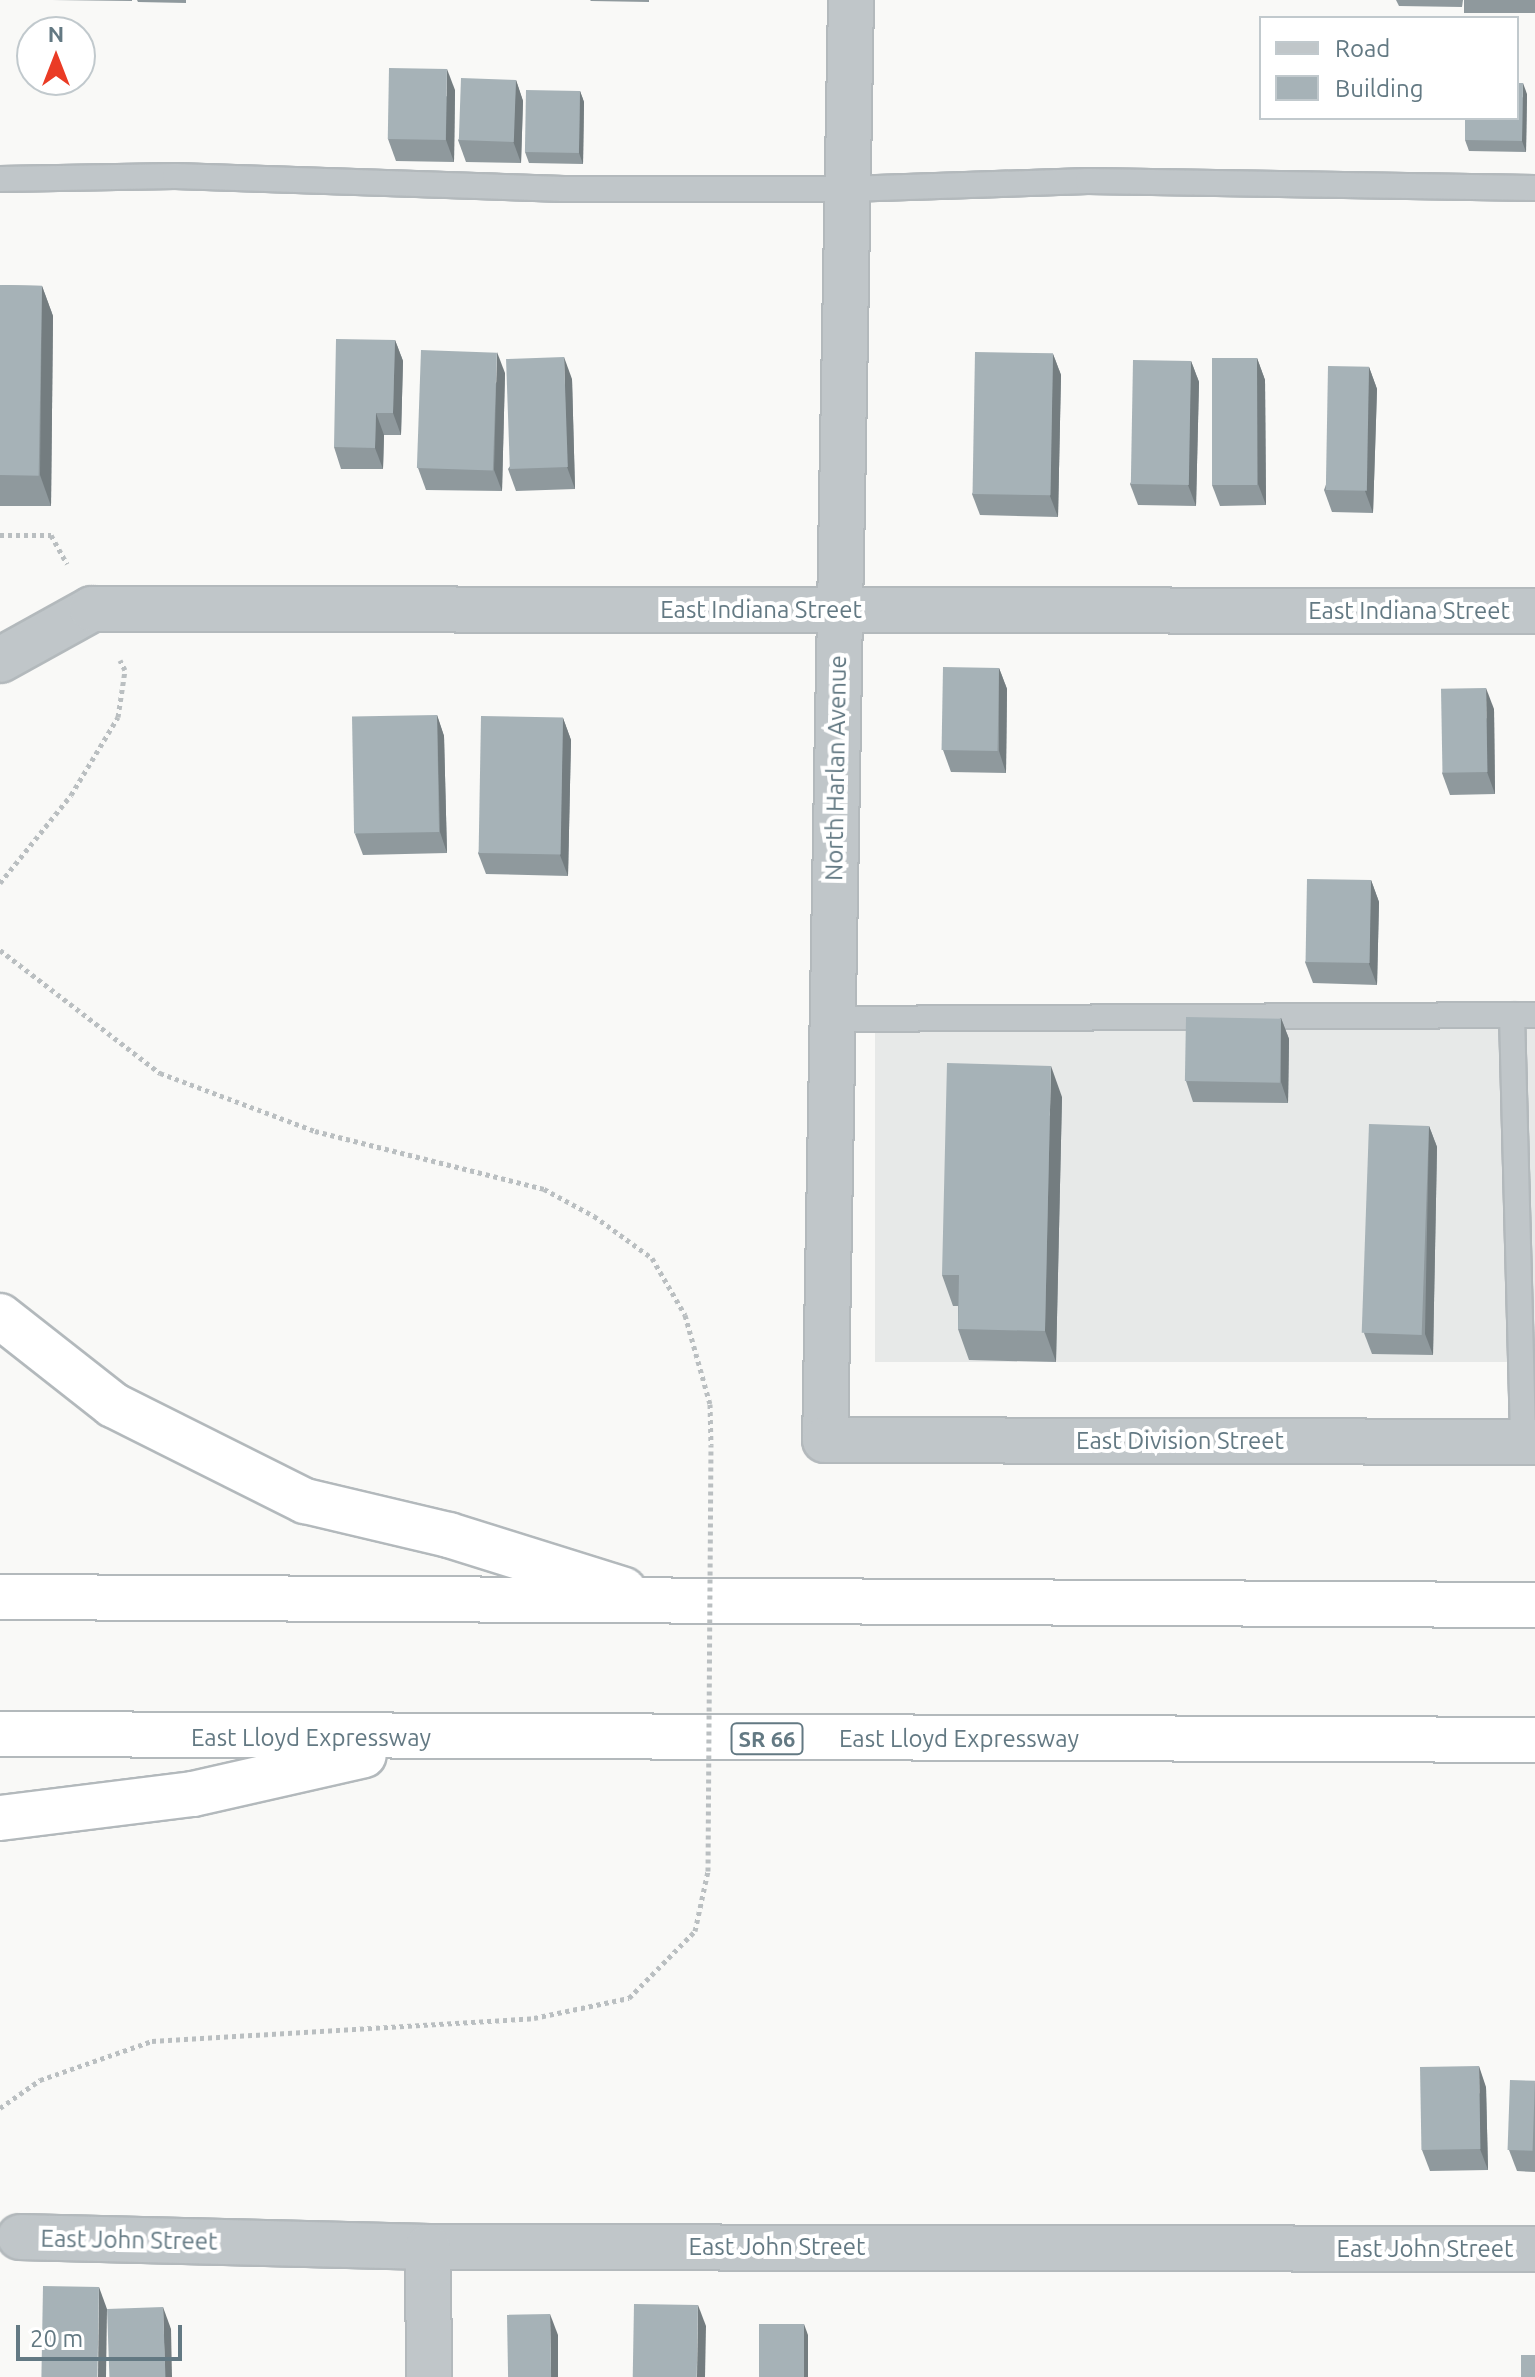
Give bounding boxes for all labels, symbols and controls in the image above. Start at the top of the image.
north arrow [16,16,96,96]
legend [1259,16,1519,120]
text: N [48,21,64,46]
text: Road [1335,35,1390,62]
text: Building [1335,75,1423,102]
street label: East Indiana Street [660,596,862,624]
street label: East Indiana Street [1308,597,1510,625]
street label: North Harlan Avenue [820,655,852,881]
street label: East Division Street [1076,1427,1284,1455]
road number: SR 66 [729,1721,805,1757]
street label: East Lloyd Expressway [191,1724,431,1752]
street label: East Lloyd Expressway [839,1725,1079,1753]
street label: East John Street [40,2224,218,2256]
street label: East John Street [689,2233,865,2261]
street label: East John Street [1337,2235,1513,2263]
scale bar [20,2309,186,2359]
text: 20 m [30,2325,83,2352]

